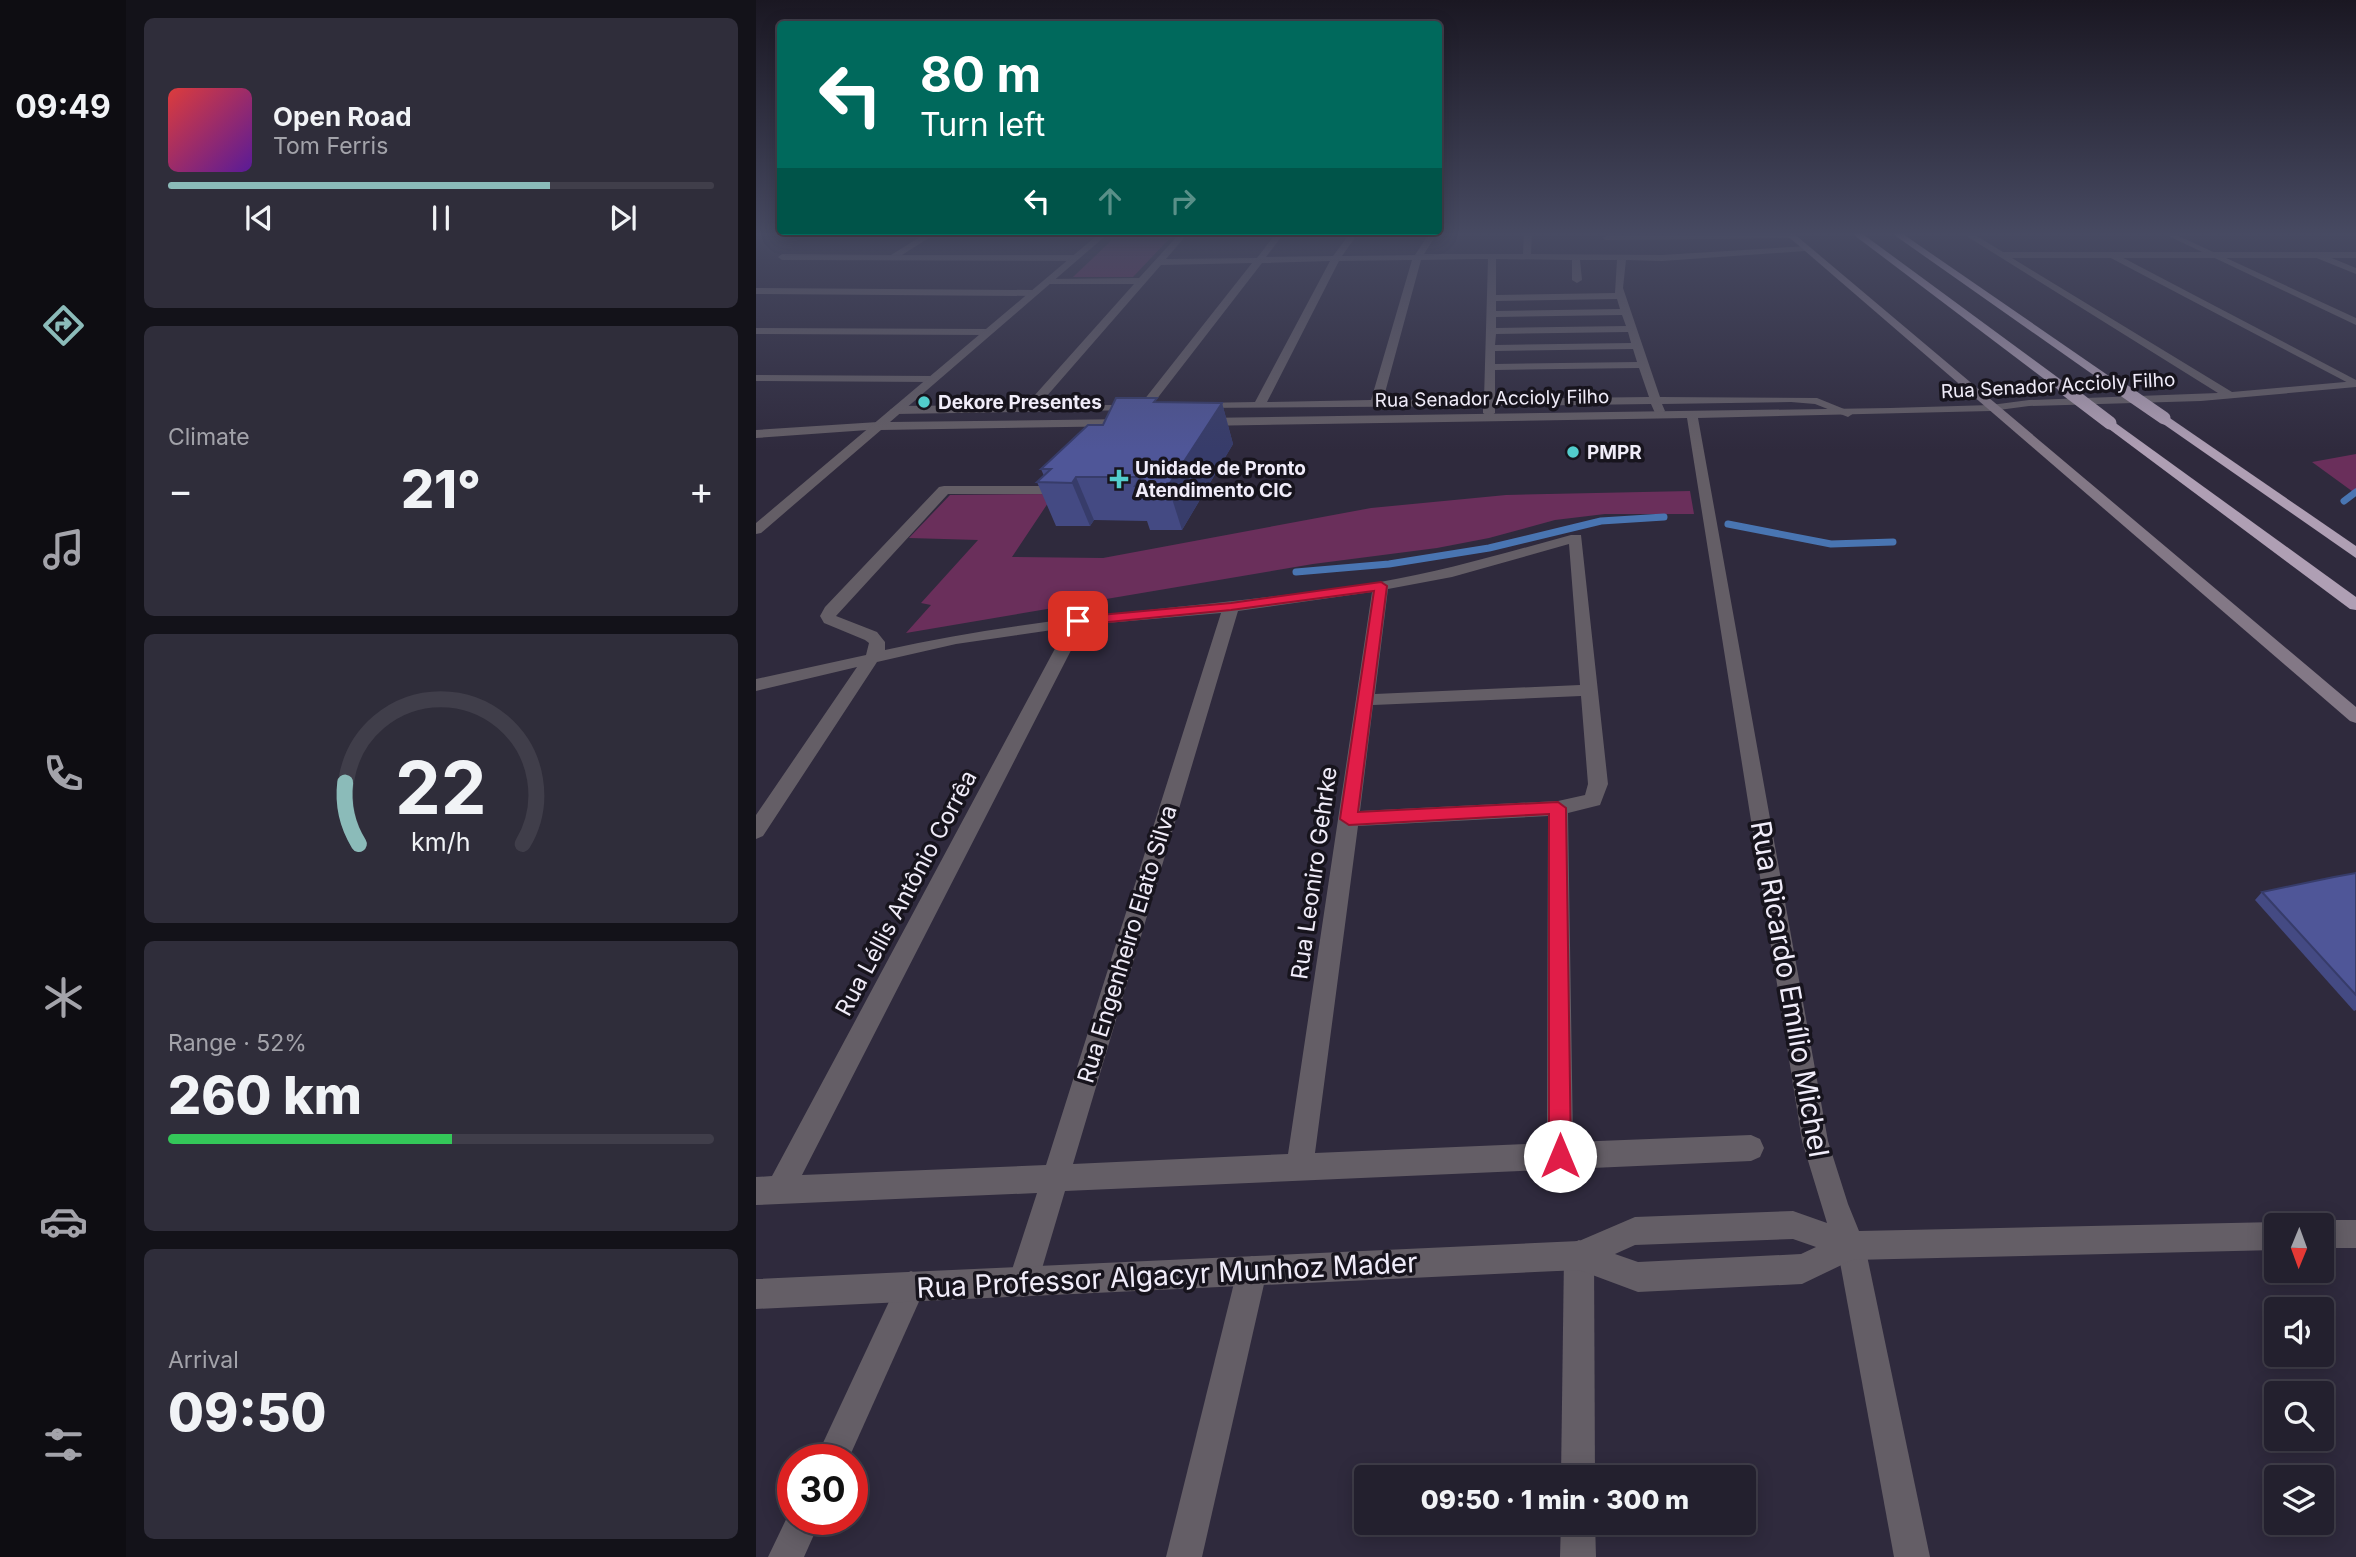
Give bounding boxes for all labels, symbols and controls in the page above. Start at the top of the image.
text: 80 m [920,45,1041,104]
icon: left [805,49,896,140]
text: 09:49 [15,87,111,126]
text: Open Road [273,101,412,132]
text: Turn left [920,105,1045,144]
text: Tom Ferris [273,132,388,160]
icon: left [1018,182,1056,220]
icon: ahead [1091,182,1129,220]
icon: right [1164,182,1202,220]
icon: previous [240,199,278,237]
icon: pause [422,199,460,237]
icon: next [604,199,642,237]
icon: directions [39,301,88,350]
street label: Rua Senador Accioly Filho [1940,368,2176,403]
street label: Rua Senador Accioly Filho [1374,385,1610,412]
place label: Dekore Presentes [938,391,1102,414]
marker: Dekore Presentes [916,394,932,410]
text: Climate [168,423,250,451]
place label: PMPR [1587,441,1642,464]
marker: PMPR [1565,444,1581,460]
place label: Unidade de Pronto Atendimento CIC [1135,457,1306,502]
text: 21° [401,458,481,521]
text: − [168,467,193,513]
text: + [689,467,714,513]
marker: Unidade de Pronto Atendimento CIC [1109,469,1129,489]
icon: music [39,525,88,574]
pin [1048,591,1108,651]
icon: arrive [1059,602,1097,640]
text: 22 [395,744,487,833]
icon: phone [39,749,88,798]
street label: Rua Léllis Antônio Corrêa [829,765,983,1021]
street label: Rua Leoniro Gehrke [1285,765,1343,981]
street label: Rua Engenheiro Elato Silva [1071,802,1183,1086]
street label: Rua Ricardo Emílio Michel [1744,818,1836,1160]
text: km/h [411,827,471,857]
icon: climate [39,973,88,1022]
text: Range · 52% [168,1029,307,1057]
text: 260 km [168,1064,362,1127]
position arrow [1523,1119,1597,1193]
icon: car [39,1197,88,1246]
north arrow [2264,1213,2334,1283]
map controls [2264,1213,2334,1535]
street label: Rua Professor Algacyr Munhoz Mader [916,1245,1418,1305]
button: sound [2264,1297,2334,1367]
text: Arrival [168,1346,239,1374]
text: 09:50 [168,1381,327,1444]
button: search [2264,1381,2334,1451]
icon: filters [39,1420,88,1469]
speed limit sign: 30 [777,1444,868,1535]
button: layers [2264,1465,2334,1535]
text: 09:50 · 1 min · 300 m [1421,1484,1689,1515]

